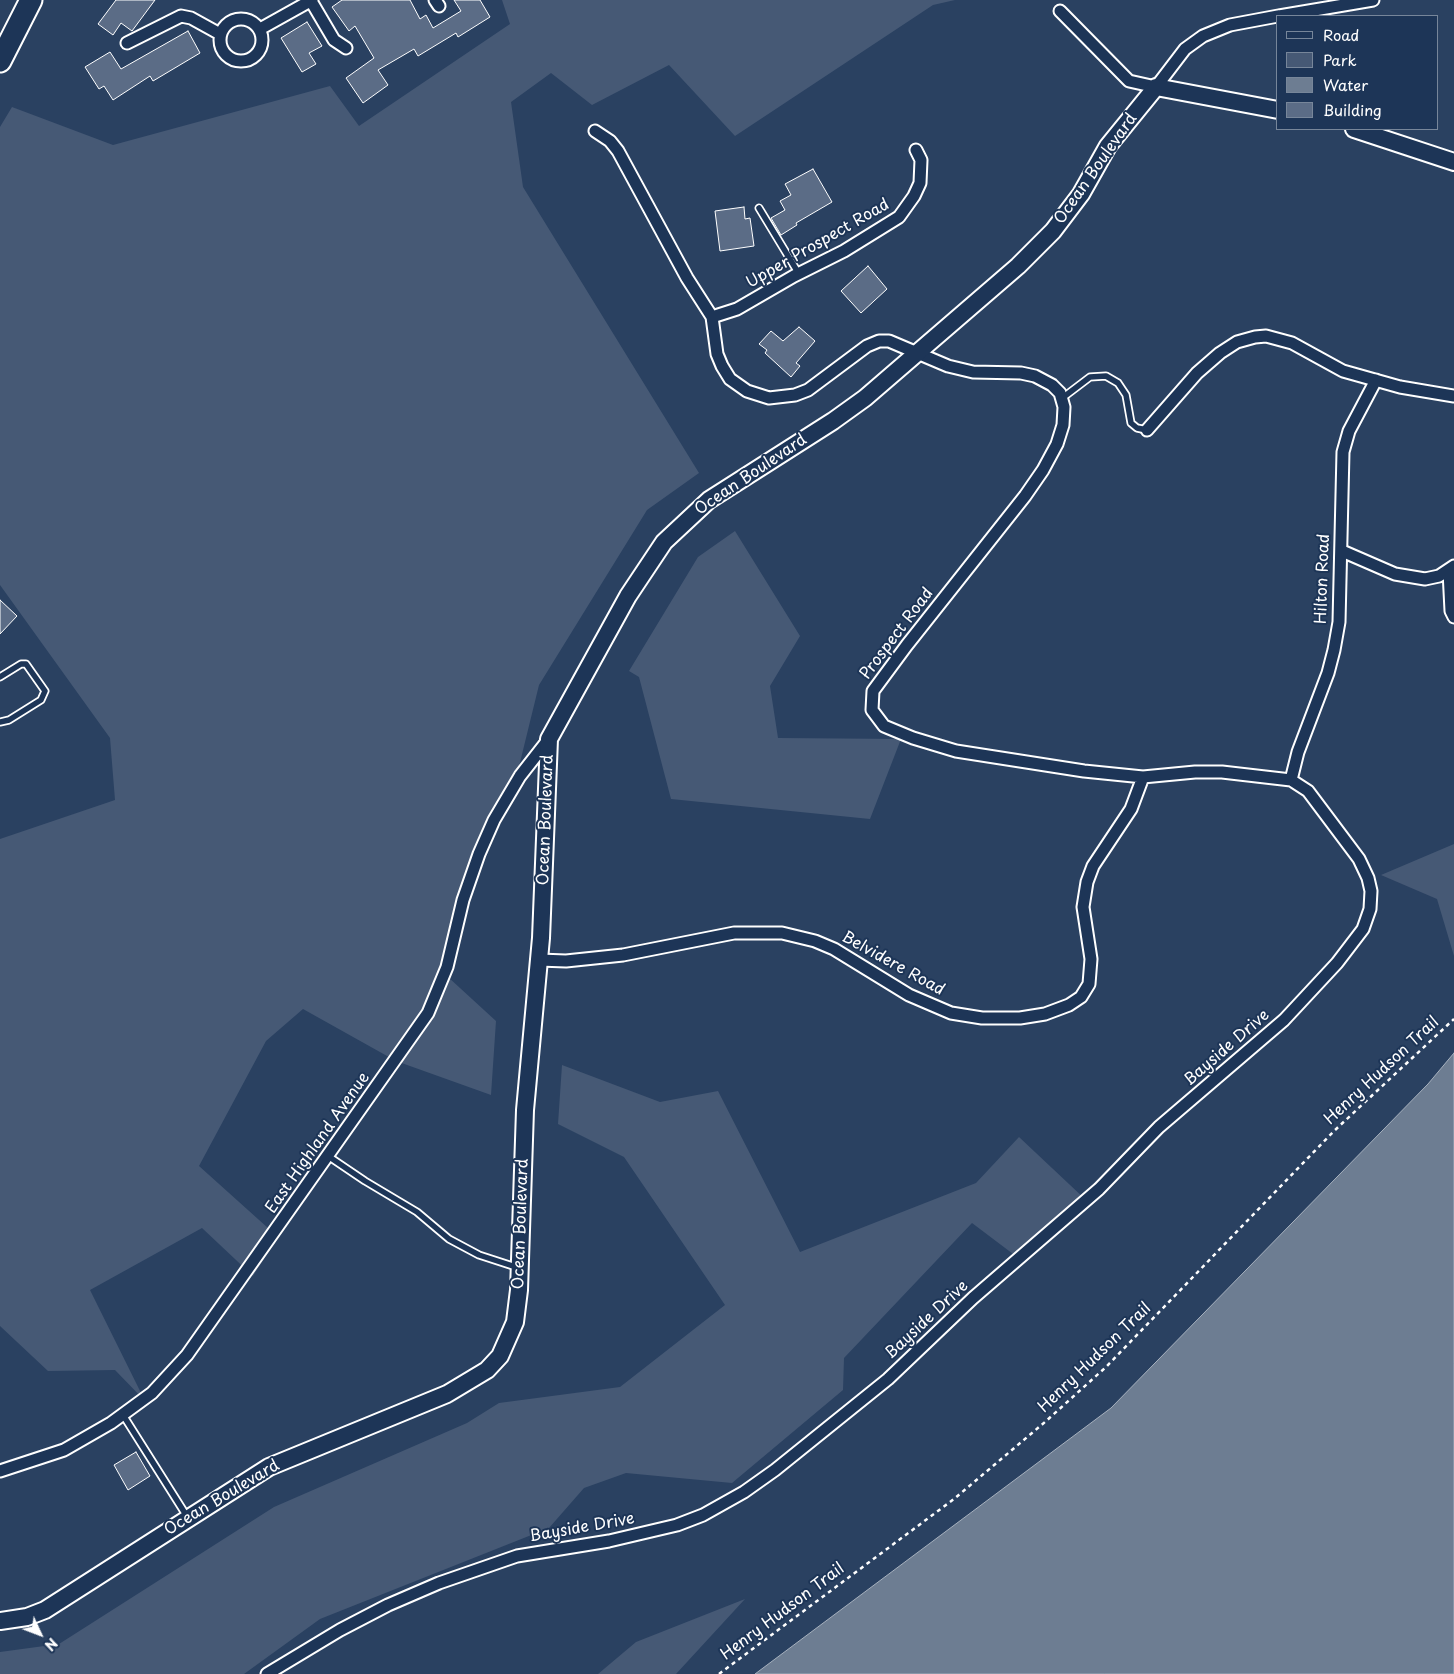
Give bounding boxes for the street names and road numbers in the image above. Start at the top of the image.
street label: Ocean Boulevard [1051,110,1141,228]
street label: Upper Prospect Road [743,195,893,293]
street label: Ocean Boulevard [691,430,811,520]
street label: Hilton Road [1312,533,1334,625]
street label: Prospect Road [856,584,938,684]
street label: Ocean Boulevard [534,754,558,886]
street label: Belvidere Road [838,928,948,1000]
street label: Bayside Drive [1181,1006,1273,1090]
street label: Henry Hudson Trail [1321,1013,1443,1129]
street label: East Highland Avenue [262,1069,374,1217]
street label: Ocean Boulevard [509,1158,533,1290]
street label: Bayside Drive [882,1277,972,1363]
street label: Henry Hudson Trail [1034,1299,1156,1417]
street label: Ocean Boulevard [161,1456,283,1540]
street label: Bayside Drive [528,1509,636,1547]
street label: Henry Hudson Trail [717,1559,849,1665]

